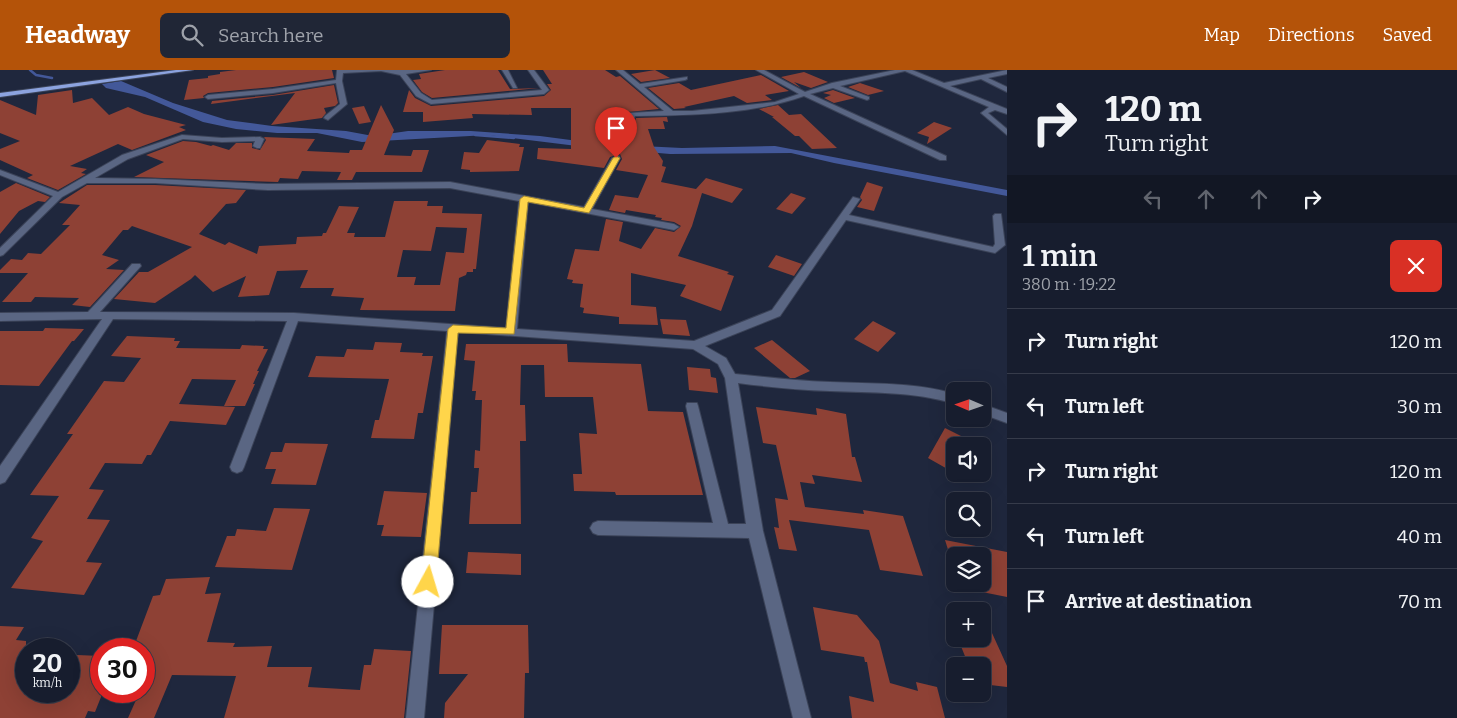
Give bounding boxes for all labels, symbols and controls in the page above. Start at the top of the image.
search box [160,13,510,58]
text: Headway [25,21,130,49]
icon: search [178,21,206,49]
text: Search here [218,24,324,47]
text: Map [1204,24,1240,46]
text: Directions [1268,24,1355,46]
text: Saved [1383,24,1432,46]
text: 120 m [1105,88,1202,130]
icon: right [1022,90,1087,155]
pin [595,107,637,158]
icon: arrive [602,114,630,142]
text: Turn right [1105,130,1208,157]
icon: left [1139,185,1167,213]
icon: ahead [1192,185,1220,213]
icon: ahead [1245,185,1273,213]
icon: right [1298,185,1326,213]
text: 1 min [1022,238,1097,274]
button: close [1390,240,1442,292]
text: 380 m · 19:22 [1022,275,1116,294]
icon: right [1022,327,1050,355]
text: Turn right [1065,330,1158,353]
text: 120 m [1390,330,1442,353]
north arrow [946,382,991,428]
map controls [946,382,991,702]
icon: left [1022,392,1050,420]
text: Turn left [1065,395,1144,418]
text: 30 m [1397,395,1442,418]
button: sound [946,437,991,482]
icon: right [1022,457,1050,485]
text: Turn right [1065,460,1158,483]
text: 120 m [1390,460,1442,483]
button: search [946,492,991,537]
icon: left [1022,522,1050,550]
text: Turn left [1065,525,1144,548]
text: 40 m [1397,525,1442,548]
button: layers [946,547,991,592]
position arrow [401,555,453,607]
icon: arrive [1022,587,1050,615]
text: Arrive at destination [1065,590,1252,613]
text: 70 m [1399,590,1442,613]
button: + [946,602,991,647]
speed limit sign: 30 [90,638,155,703]
text: 20 [33,649,62,679]
button: − [946,657,991,702]
text: km/h [33,676,62,690]

